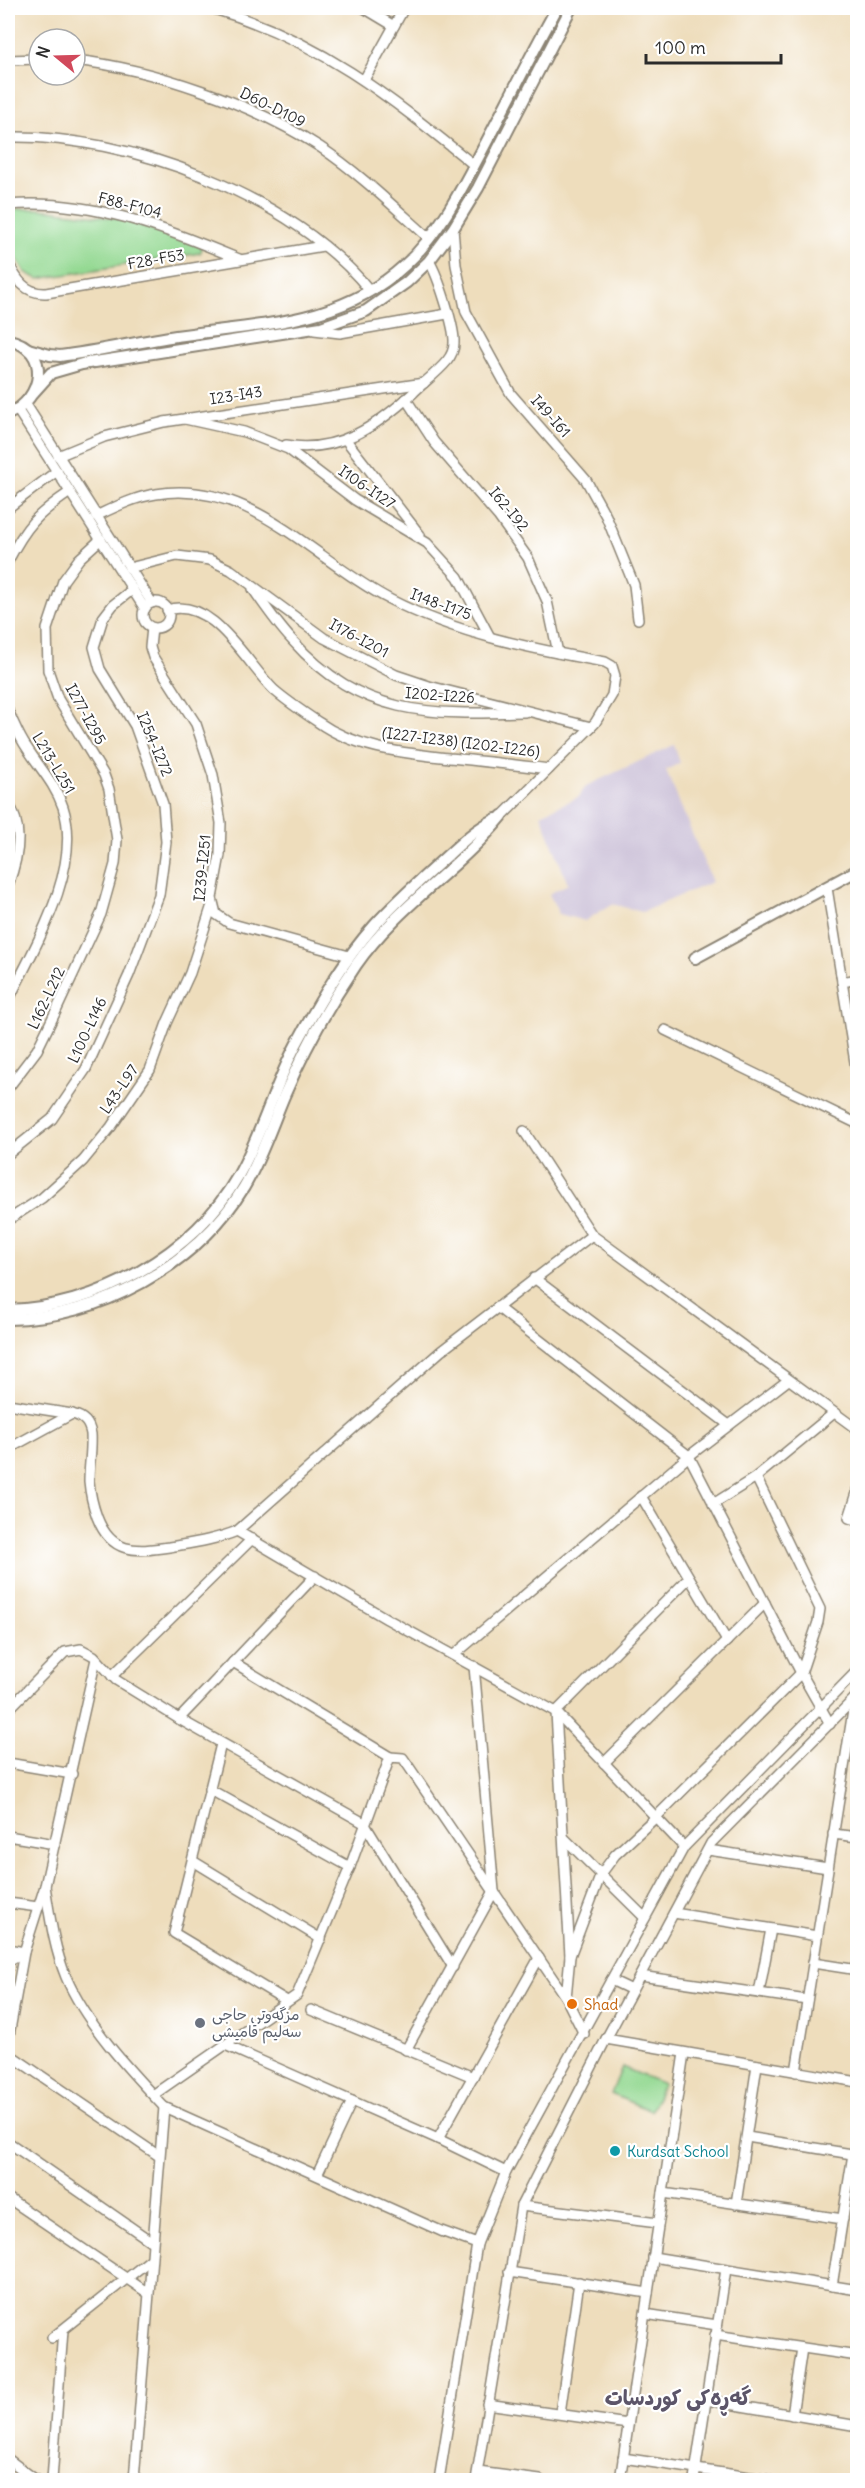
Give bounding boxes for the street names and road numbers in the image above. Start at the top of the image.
street label: D60-D109 [237,83,309,131]
street label: F88-F104 [96,188,164,222]
street label: F28-F53 [126,245,186,273]
street label: I23-I43 [209,382,263,408]
street label: I49-I61 [527,391,575,441]
street label: I106-I127 [335,461,399,513]
street label: I62-I92 [485,483,533,535]
street label: I148-I175 [408,584,474,624]
street label: I176-I201 [326,614,392,662]
street label: I277-I295 [61,680,111,748]
street label: I202-I226 [404,683,476,707]
street label: I254-I272 [133,709,177,779]
street label: (I227-I238) (I202-I226) [381,723,541,761]
street label: L213-L251 [28,729,80,797]
street label: I239-I251 [190,834,214,902]
street label: L162-L212 [23,964,69,1032]
street label: L100-L146 [63,994,111,1066]
street label: L43-L97 [96,1061,142,1117]

